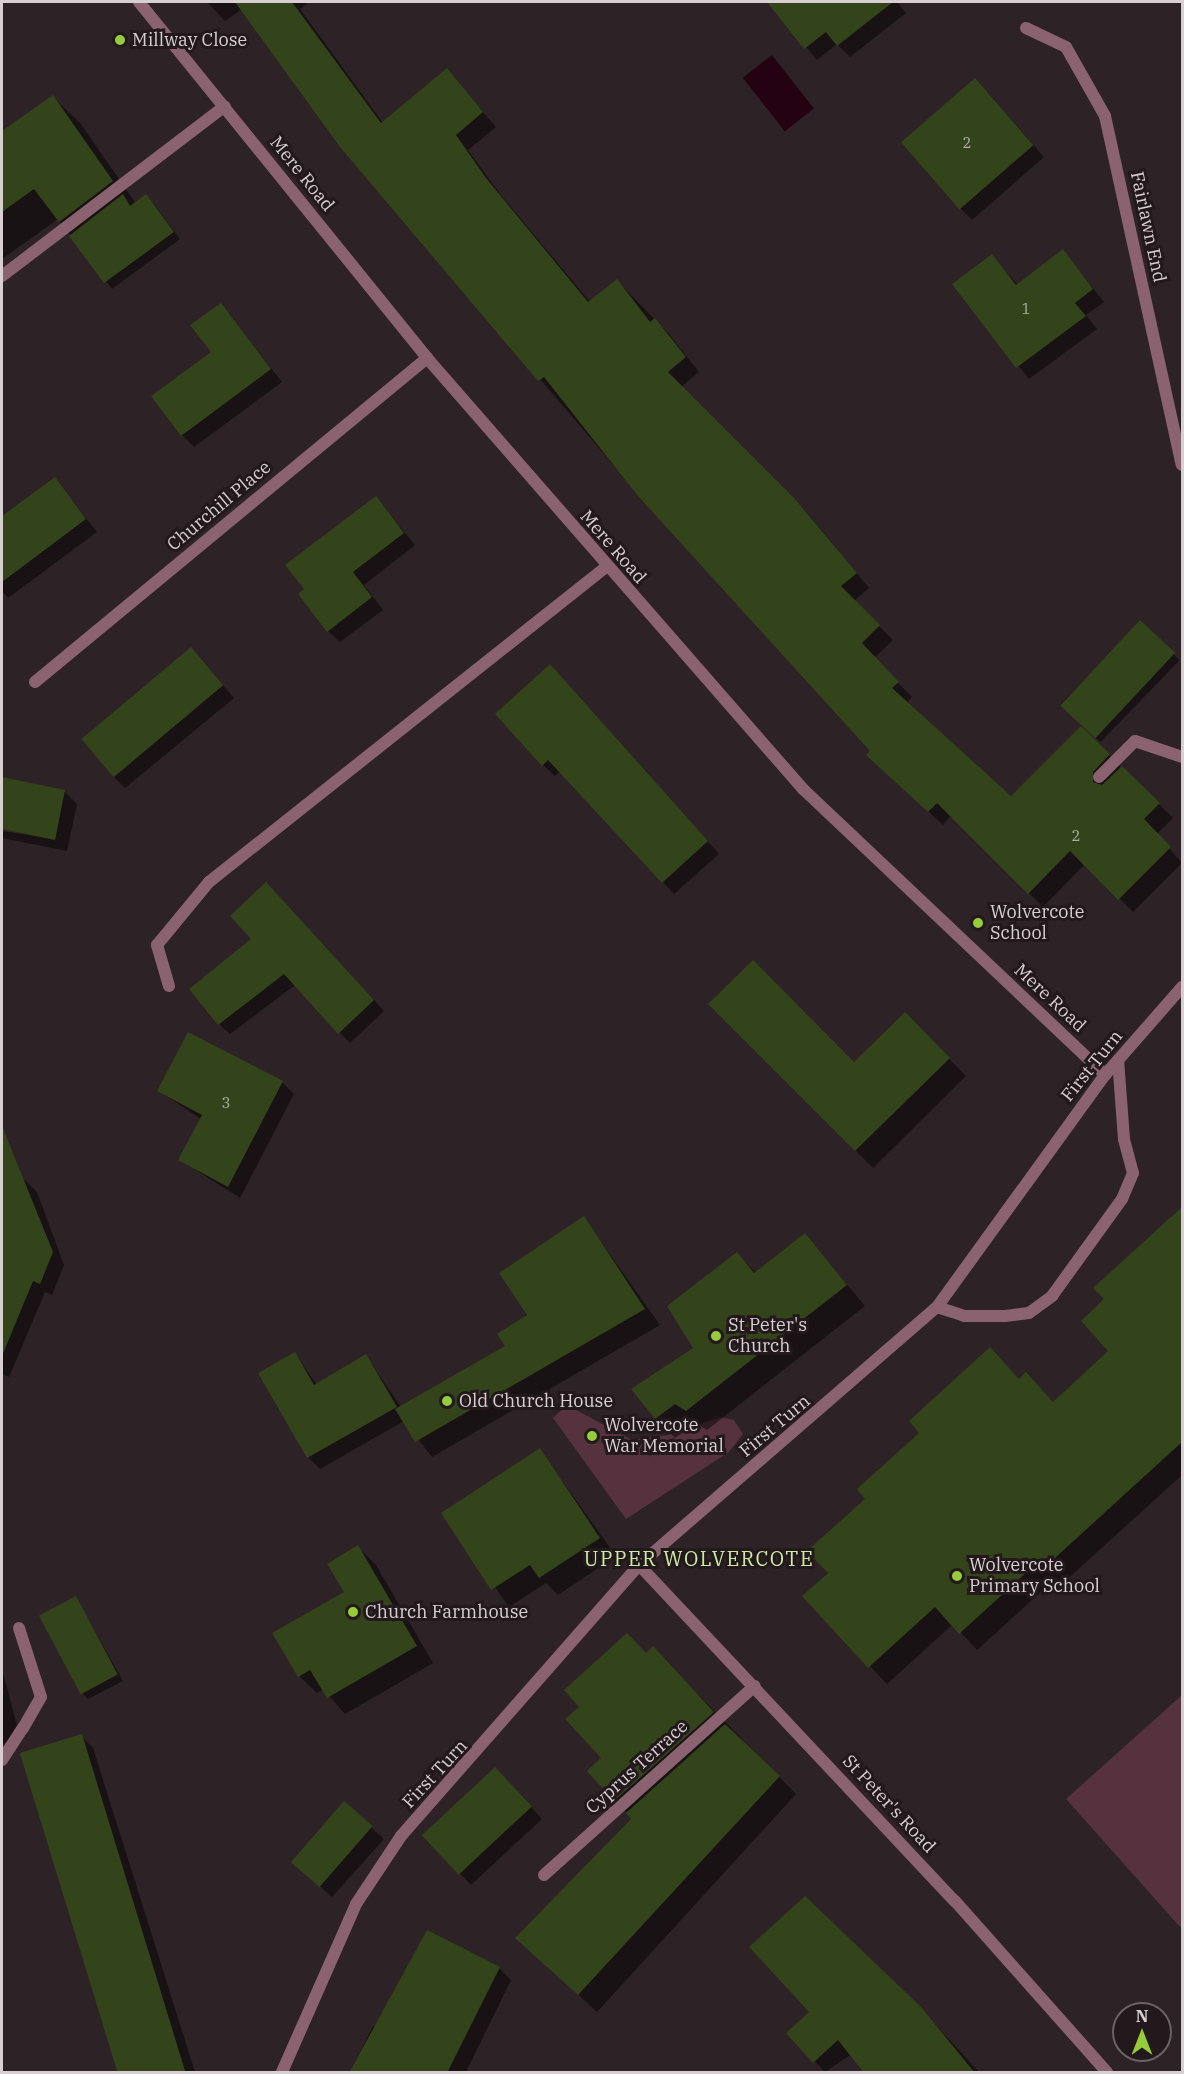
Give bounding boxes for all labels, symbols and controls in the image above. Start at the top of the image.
place label: Millway Close [132,29,247,51]
marker: Millway Close [113,33,127,47]
street label: Mere Road [265,132,339,216]
house number: 2 [963,134,971,152]
street label: Fairlawn End [1126,170,1170,284]
house number: 1 [1022,300,1030,318]
street label: Churchill Place [163,456,275,556]
street label: Mere Road [575,506,651,588]
house number: 2 [1072,827,1080,845]
place label: Wolvercote School [990,902,1084,944]
marker: Wolvercote School [971,916,985,930]
street label: Mere Road [1010,959,1090,1037]
street label: First Turn [1057,1026,1127,1106]
house number: 3 [222,1094,230,1112]
place label: St Peter's Church [728,1315,807,1358]
marker: St Peter's Church [709,1329,723,1343]
place label: Old Church House [459,1390,613,1412]
street label: First Turn [735,1390,815,1462]
marker: Old Church House [440,1394,454,1408]
place label: Wolvercote War Memorial [604,1415,724,1458]
marker: Wolvercote War Memorial [585,1429,599,1443]
district label: UPPER WOLVERCOTE [584,1546,814,1570]
place label: Wolvercote Primary School [969,1555,1100,1598]
marker: Wolvercote Primary School [950,1569,964,1583]
place label: Church Farmhouse [365,1601,528,1623]
marker: Church Farmhouse [346,1605,360,1619]
street label: Cyprus Terrace [582,1716,692,1818]
street label: First Turn [398,1735,472,1813]
street label: St Peter's Road [838,1751,940,1857]
north arrow [1112,2002,1172,2062]
text: N [1136,2006,1148,2026]

